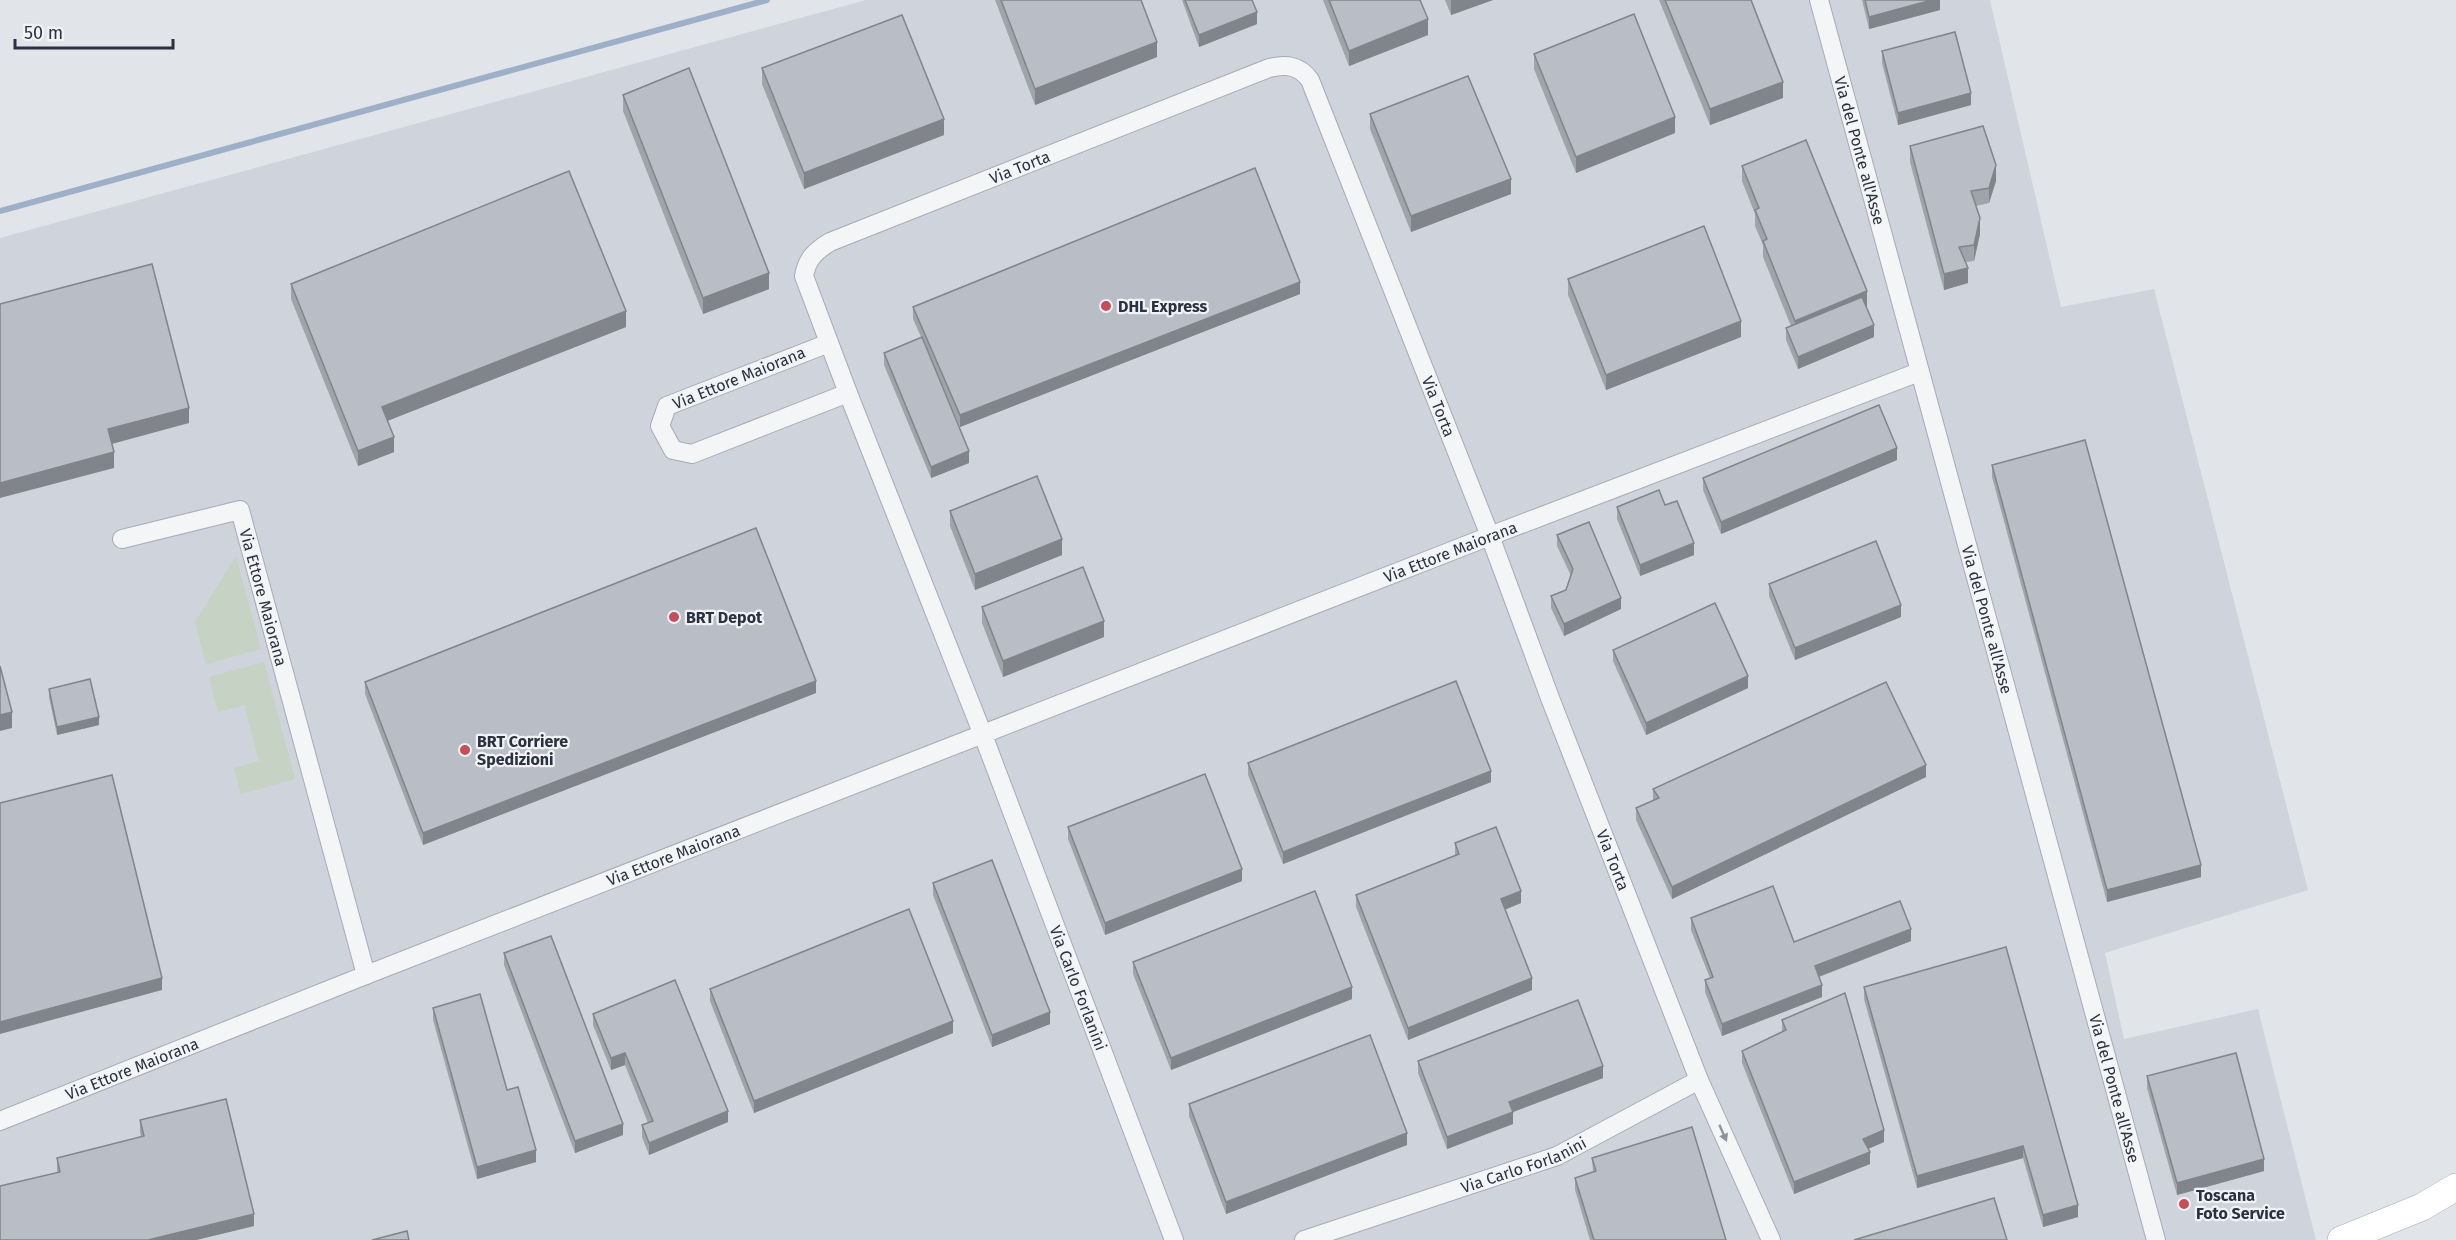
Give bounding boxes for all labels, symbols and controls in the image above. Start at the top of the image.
scale bar [15,12,172,50]
text: 50 m [24,22,63,44]
street label: Via del Ponte all'Asse [1831,74,1889,227]
street label: Via Torta [986,146,1053,187]
place label: DHL Express [1118,297,1208,316]
marker: DHL Express [1099,299,1113,313]
street label: Via Ettore Maiorana [670,343,808,413]
street label: Via Torta [1418,373,1459,439]
street label: Via Ettore Maiorana [1381,517,1520,586]
street label: Via Ettore Maiorana [236,527,291,668]
street label: Via del Ponte all'Asse [1958,543,2017,696]
place label: BRT Depot [686,608,763,627]
marker: BRT Depot [667,610,681,624]
place label: BRT Corriere Spedizioni [477,732,568,769]
marker: BRT Corriere Spedizioni [458,743,472,757]
street label: Via Ettore Maiorana [604,820,743,890]
street label: Via Torta [1593,827,1634,893]
street label: Via Carlo Forlanini [1045,923,1111,1053]
street label: Via del Ponte all'Asse [2086,1012,2144,1165]
street label: Via Ettore Maiorana [63,1033,201,1103]
one-way arrow [1719,1125,1728,1142]
street label: Via Carlo Forlanini [1458,1133,1589,1197]
place label: Toscana Foto Service [2196,1186,2285,1223]
marker: Toscana Foto Service [2177,1197,2191,1211]

